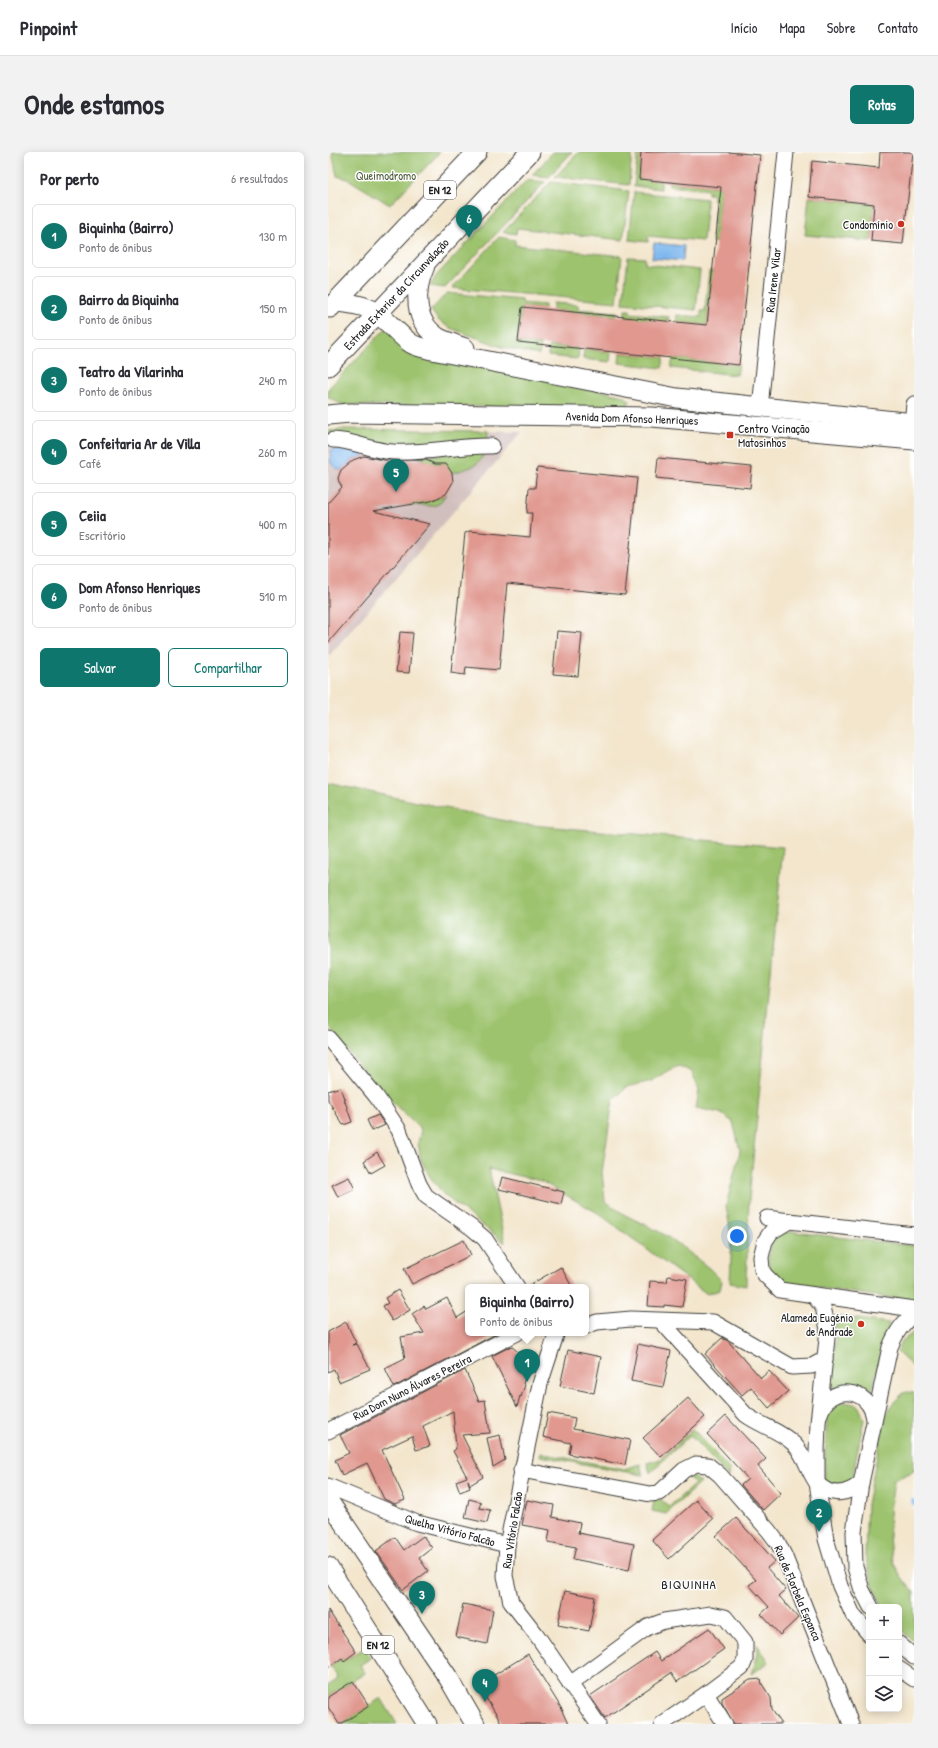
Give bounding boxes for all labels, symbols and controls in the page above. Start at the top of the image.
text: Pinpoint [20,15,77,41]
text: Início [731,18,757,37]
text: Mapa [779,18,805,37]
text: Sobre [827,18,856,37]
text: Contato [878,18,918,37]
text: Onde estamos [24,85,164,123]
button: Rotas [850,85,914,124]
text: Por perto [40,167,99,190]
park label: Queimodromo [356,167,416,184]
text: 6 resultados [231,169,288,187]
road number: EN 12 [424,181,456,199]
pin: 6 [456,205,482,238]
place label: Condomínio [843,216,893,233]
text: Biquinha (Bairro) [79,217,174,238]
marker: Condomínio [896,219,906,229]
text: 1 [52,227,56,245]
text: 130 m [259,227,287,245]
street label: Estrada Exterior da Circunvalação [340,234,452,354]
text: Ponto de ônibus [79,238,152,256]
street label: Rua Irene Vilar [761,246,785,313]
text: Bairro da Biquinha [79,289,178,310]
text: 2 [51,299,57,317]
text: 150 m [259,299,287,317]
text: Ponto de ônibus [79,310,152,328]
text: Teatro da Vilarinha [79,361,183,382]
text: 3 [51,371,57,389]
text: 240 m [258,371,287,389]
text: Ponto de ônibus [79,382,152,400]
street label: Avenida Dom Afonso Henriques [565,407,699,429]
place label: Centro Vcinação Matosinhos [738,420,810,451]
marker: Centro Vcinação Matosinhos [725,430,735,440]
text: Confeitaria Ar de Villa [79,433,200,454]
text: 4 [52,443,56,461]
text: 260 m [258,443,287,461]
text: Café [79,454,101,472]
pin: 5 [383,459,409,492]
text: Ceiia [79,505,106,526]
text: 5 [51,515,57,533]
text: 400 m [259,515,287,533]
text: Escritório [79,526,126,544]
text: Dom Afonso Henriques [79,577,200,598]
text: 6 [51,587,57,605]
text: 510 m [259,587,287,605]
text: Ponto de ônibus [79,598,152,616]
button: Salvar [40,648,160,687]
button: Compartilhar [168,648,288,687]
your location [727,1226,747,1246]
popup [465,1284,589,1336]
text: Biquinha (Bairro) [480,1291,574,1312]
place label: Alameda Eugénio de Andrade [781,1309,853,1340]
text: Ponto de ônibus [480,1312,553,1330]
marker: Alameda Eugénio de Andrade [856,1319,866,1329]
pin: 1 [514,1349,540,1382]
street label: Rua Dom Nuno Álvares Pereira [350,1350,474,1424]
street label: Rua Vitório Falcão [498,1490,526,1570]
pin: 2 [806,1499,832,1532]
street label: Quelha Vitório Falcão [403,1510,497,1550]
street label: Rua de Florbela Espanca [770,1543,826,1644]
district label: BIQUINHA [661,1575,717,1593]
pin: 3 [409,1581,435,1614]
map controls [866,1604,902,1712]
button: + [866,1604,902,1640]
road number: EN 12 [362,1636,394,1654]
button: − [866,1640,902,1676]
pin: 4 [472,1669,498,1702]
button: layers [866,1676,902,1712]

